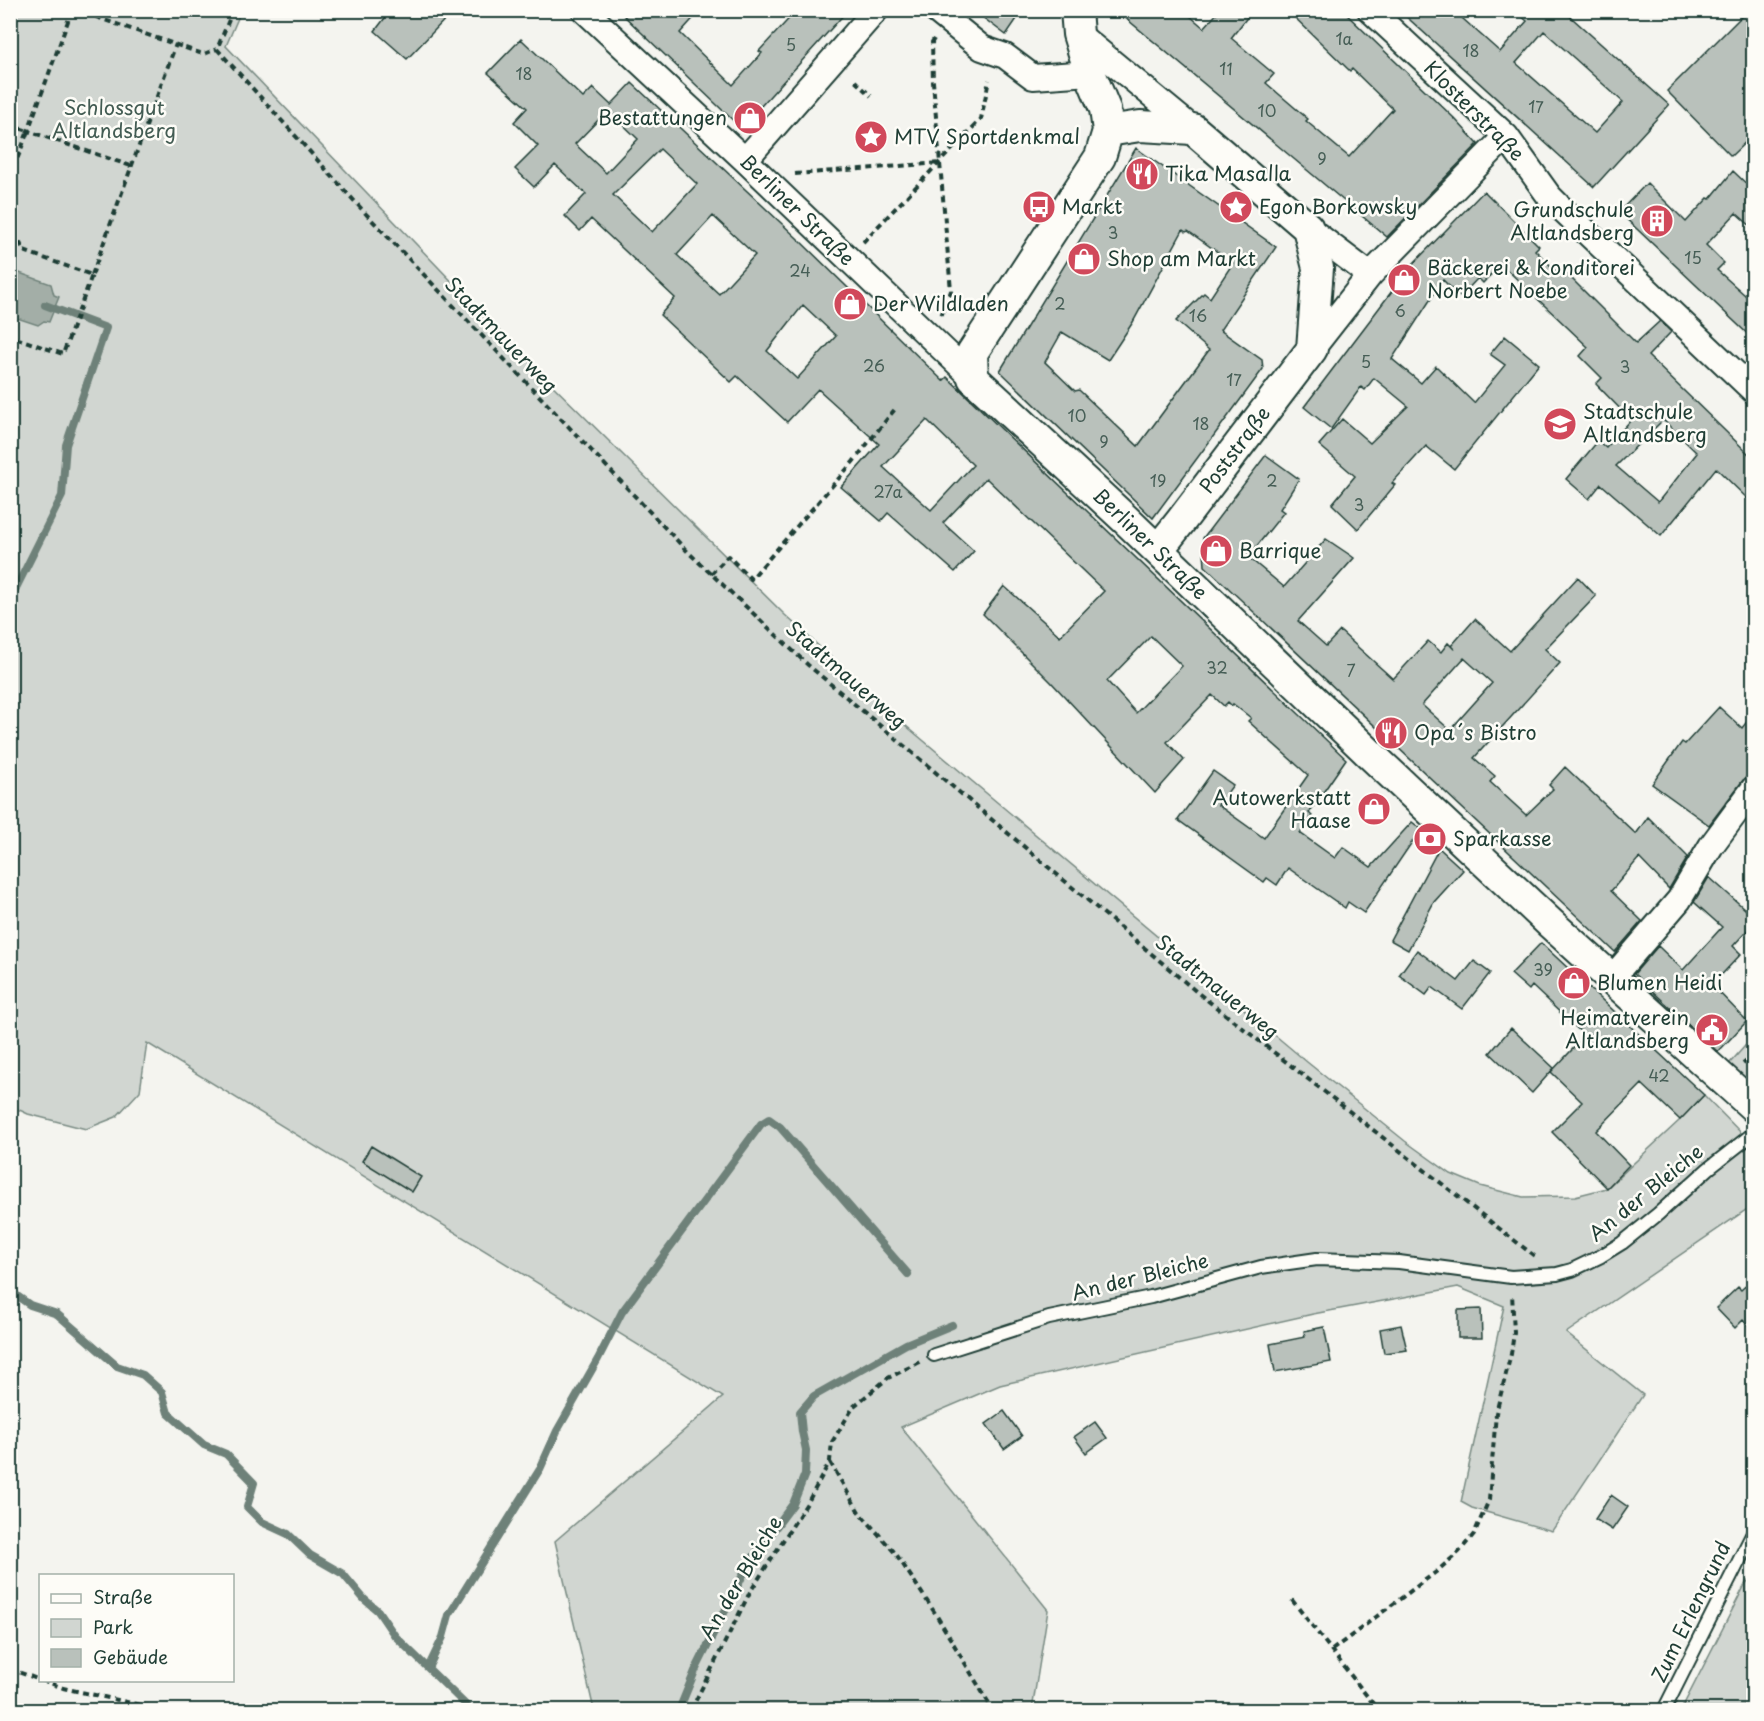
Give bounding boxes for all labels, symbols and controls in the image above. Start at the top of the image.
house number: 1a [1335,26,1353,50]
house number: 5 [786,32,796,56]
house number: 18 [1462,38,1480,62]
street label: Klosterstraße [1418,53,1532,167]
house number: 11 [1219,56,1233,80]
house number: 18 [515,61,533,85]
park label: Schlossgut Altlandsberg [52,92,176,145]
house number: 17 [1528,94,1544,118]
house number: 10 [1258,98,1276,122]
shop icon: Bestattungen [732,100,768,136]
place label: Bestattungen [598,102,727,132]
place icon: MTV Sportdenkmal [853,119,889,155]
place label: MTV Sportdenkmal [894,121,1080,151]
street label: Berliner Straße [733,146,862,272]
house number: 9 [1317,146,1327,170]
restaurant icon: Tika Masalla [1124,156,1160,192]
place label: Tika Masalla [1165,158,1292,188]
bus stop icon: Markt [1021,189,1057,225]
place icon: Egon Borkowsky [1218,189,1254,225]
place label: Markt [1062,191,1122,221]
place label: Egon Borkowsky [1259,191,1417,221]
place label: Grundschule Altlandsberg [1510,194,1634,247]
building icon: Grundschule Altlandsberg [1639,203,1675,239]
house number: 3 [1108,220,1118,244]
shop icon: Shop am Markt [1066,241,1102,277]
place label: Shop am Markt [1107,243,1256,273]
house number: 15 [1684,245,1702,269]
place label: Bäckerei & Konditorei Norbert Noebe [1427,252,1635,305]
house number: 24 [789,258,811,282]
shop icon: Bäckerei & Konditorei Norbert Noebe [1386,262,1422,298]
street label: Stadtmauerweg [438,269,565,399]
shop icon: Der Wildladen [832,286,868,322]
place label: Der Wildladen [873,288,1009,318]
house number: 2 [1054,291,1066,315]
house number: 6 [1394,298,1406,322]
house number: 16 [1189,303,1207,327]
house number: 5 [1361,349,1371,373]
house number: 26 [863,353,885,377]
house number: 3 [1620,354,1630,378]
house number: 17 [1226,367,1242,391]
place label: Stadtschule Altlandsberg [1583,396,1707,449]
street label: Poststraße [1191,399,1277,499]
house number: 10 [1068,403,1086,427]
school or university icon: Stadtschule Altlandsberg [1542,406,1578,442]
house number: 18 [1192,411,1210,435]
house number: 9 [1099,429,1109,453]
house number: 19 [1150,468,1166,492]
house number: 2 [1266,468,1278,492]
house number: 27a [873,479,903,503]
street label: Berliner Straße [1086,480,1215,606]
house number: 3 [1354,492,1364,516]
shop icon: Barrique [1198,533,1234,569]
place label: Barrique [1239,535,1321,565]
street label: Stadtmauerweg [779,613,914,735]
house number: 32 [1206,655,1228,679]
house number: 7 [1346,658,1356,682]
restaurant icon: Opa´s Bistro [1373,715,1409,751]
place label: Opa´s Bistro [1414,717,1537,747]
place label: Autowerkstatt Haase [1212,782,1351,835]
shop icon: Autowerkstatt Haase [1356,791,1392,827]
bank icon: Sparkasse [1412,821,1448,857]
place label: Sparkasse [1453,823,1552,853]
street label: Stadtmauerweg [1149,927,1286,1046]
house number: 39 [1533,957,1553,981]
shop icon: Blumen Heidi [1556,965,1592,1001]
place label: Blumen Heidi [1597,967,1723,997]
place label: Heimatverein Altlandsberg [1560,1002,1689,1055]
public building icon: Heimatverein Altlandsberg [1694,1012,1730,1048]
house number: 42 [1648,1063,1670,1087]
street label: An der Bleiche [1582,1137,1709,1248]
street label: An der Bleiche [1068,1245,1211,1308]
street label: An der Bleiche [691,1510,789,1645]
street label: Zum Erlengrund [1643,1536,1737,1687]
legend [39,1574,234,1682]
text: Straße [93,1583,153,1610]
text: Park [93,1613,133,1640]
text: Gebäude [93,1643,168,1670]

